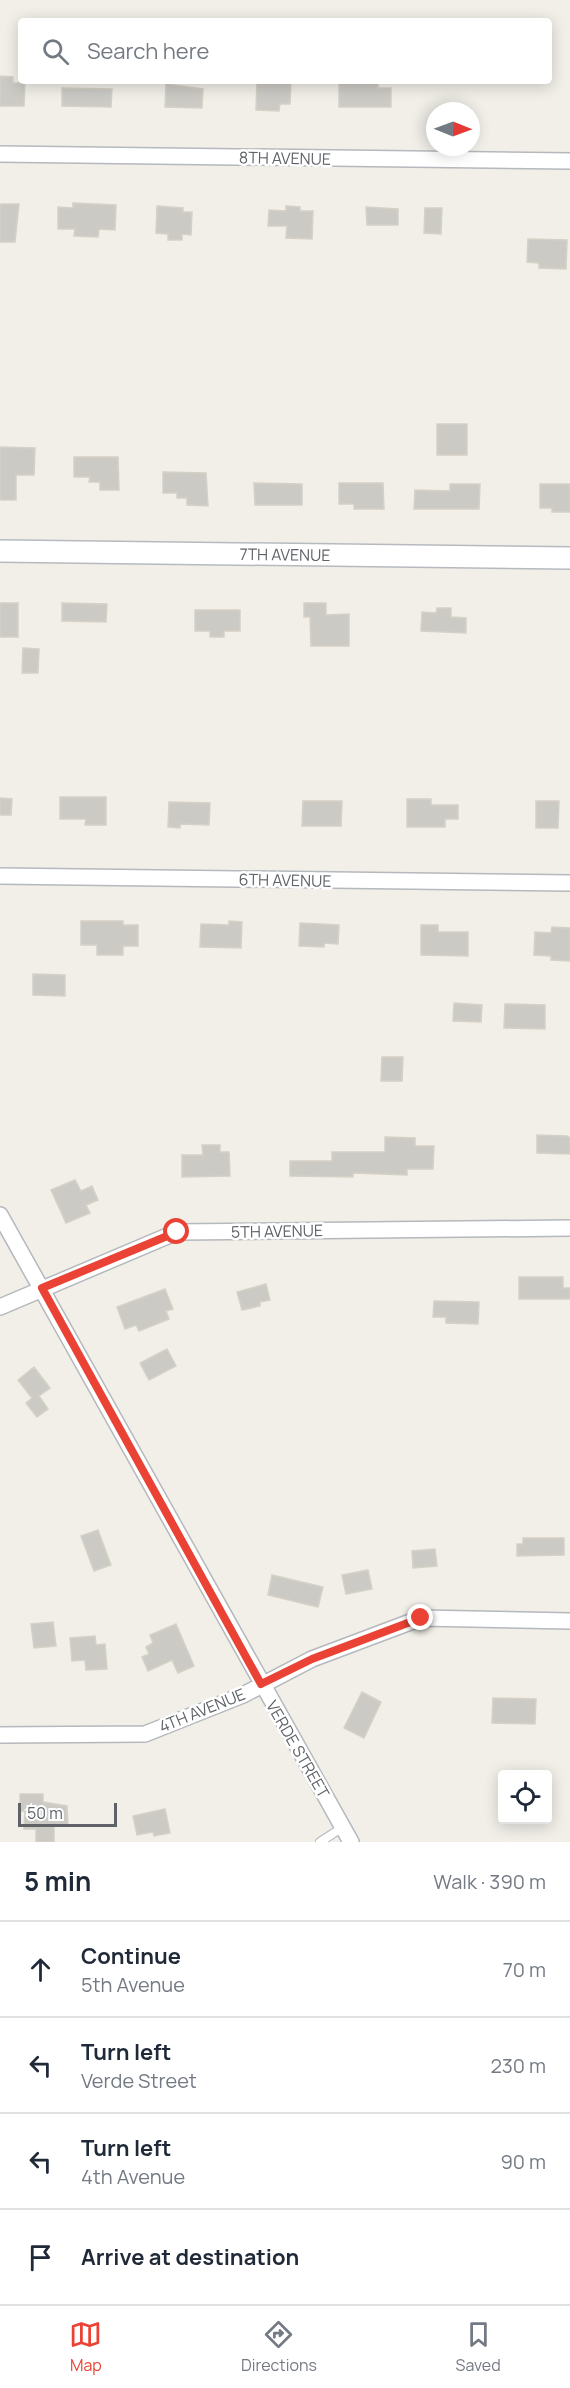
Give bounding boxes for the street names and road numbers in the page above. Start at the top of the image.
street label: 8TH AVENUE [239,146,331,170]
street label: 7TH AVENUE [239,543,331,566]
street label: 6TH AVENUE [238,868,332,892]
street label: 5TH AVENUE [231,1219,323,1243]
street label: 4TH AVENUE [156,1683,248,1737]
street label: VERDE STREET [261,1696,335,1802]

